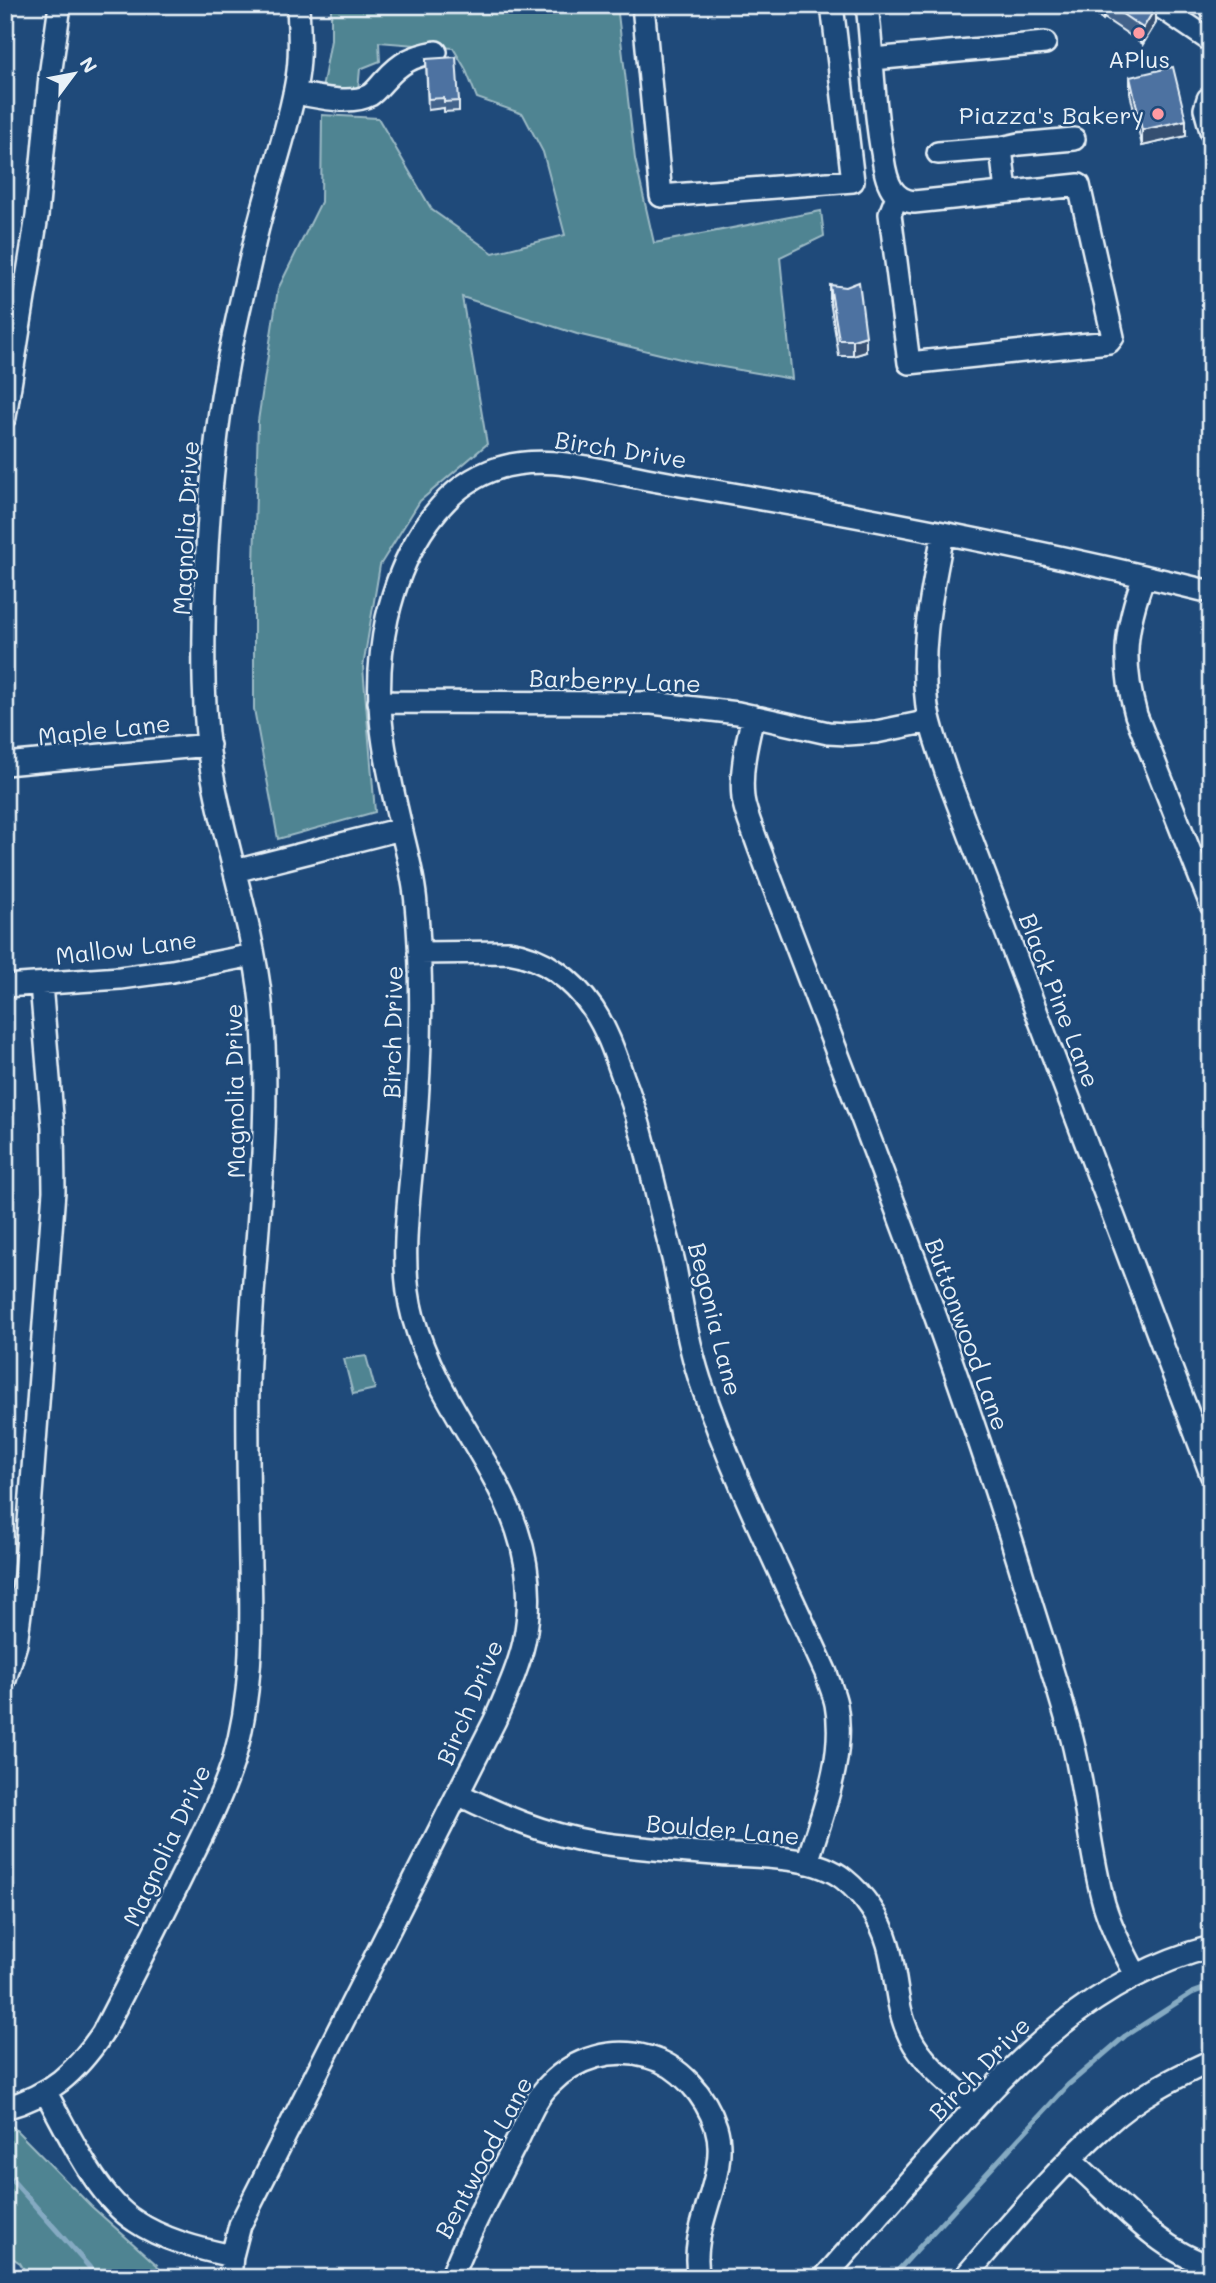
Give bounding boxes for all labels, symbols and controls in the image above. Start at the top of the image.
marker: APlus [1131,25,1147,41]
north arrow [38,38,108,108]
place label: APlus [1108,43,1170,74]
text: N [74,52,103,77]
place label: Piazza's Bakery [959,99,1144,130]
marker: Piazza's Bakery [1150,106,1166,122]
street label: Birch Drive [553,423,689,475]
street label: Magnolia Drive [165,440,205,616]
street label: Barberry Lane [528,662,702,698]
street label: Maple Lane [36,707,172,751]
street label: Black Pine Lane [1013,909,1107,1091]
street label: Mallow Lane [53,923,199,971]
street label: Birch Drive [375,965,409,1099]
street label: Magnolia Drive [217,1003,251,1179]
street label: Buttonwood Lane [919,1234,1017,1434]
street label: Begonia Lane [682,1239,750,1399]
street label: Birch Drive [429,1635,509,1769]
street label: Magnolia Drive [115,1759,217,1931]
street label: Boulder Lane [645,1807,801,1851]
street label: Birch Drive [922,2009,1036,2127]
street label: Bentwood Lane [427,2071,539,2243]

